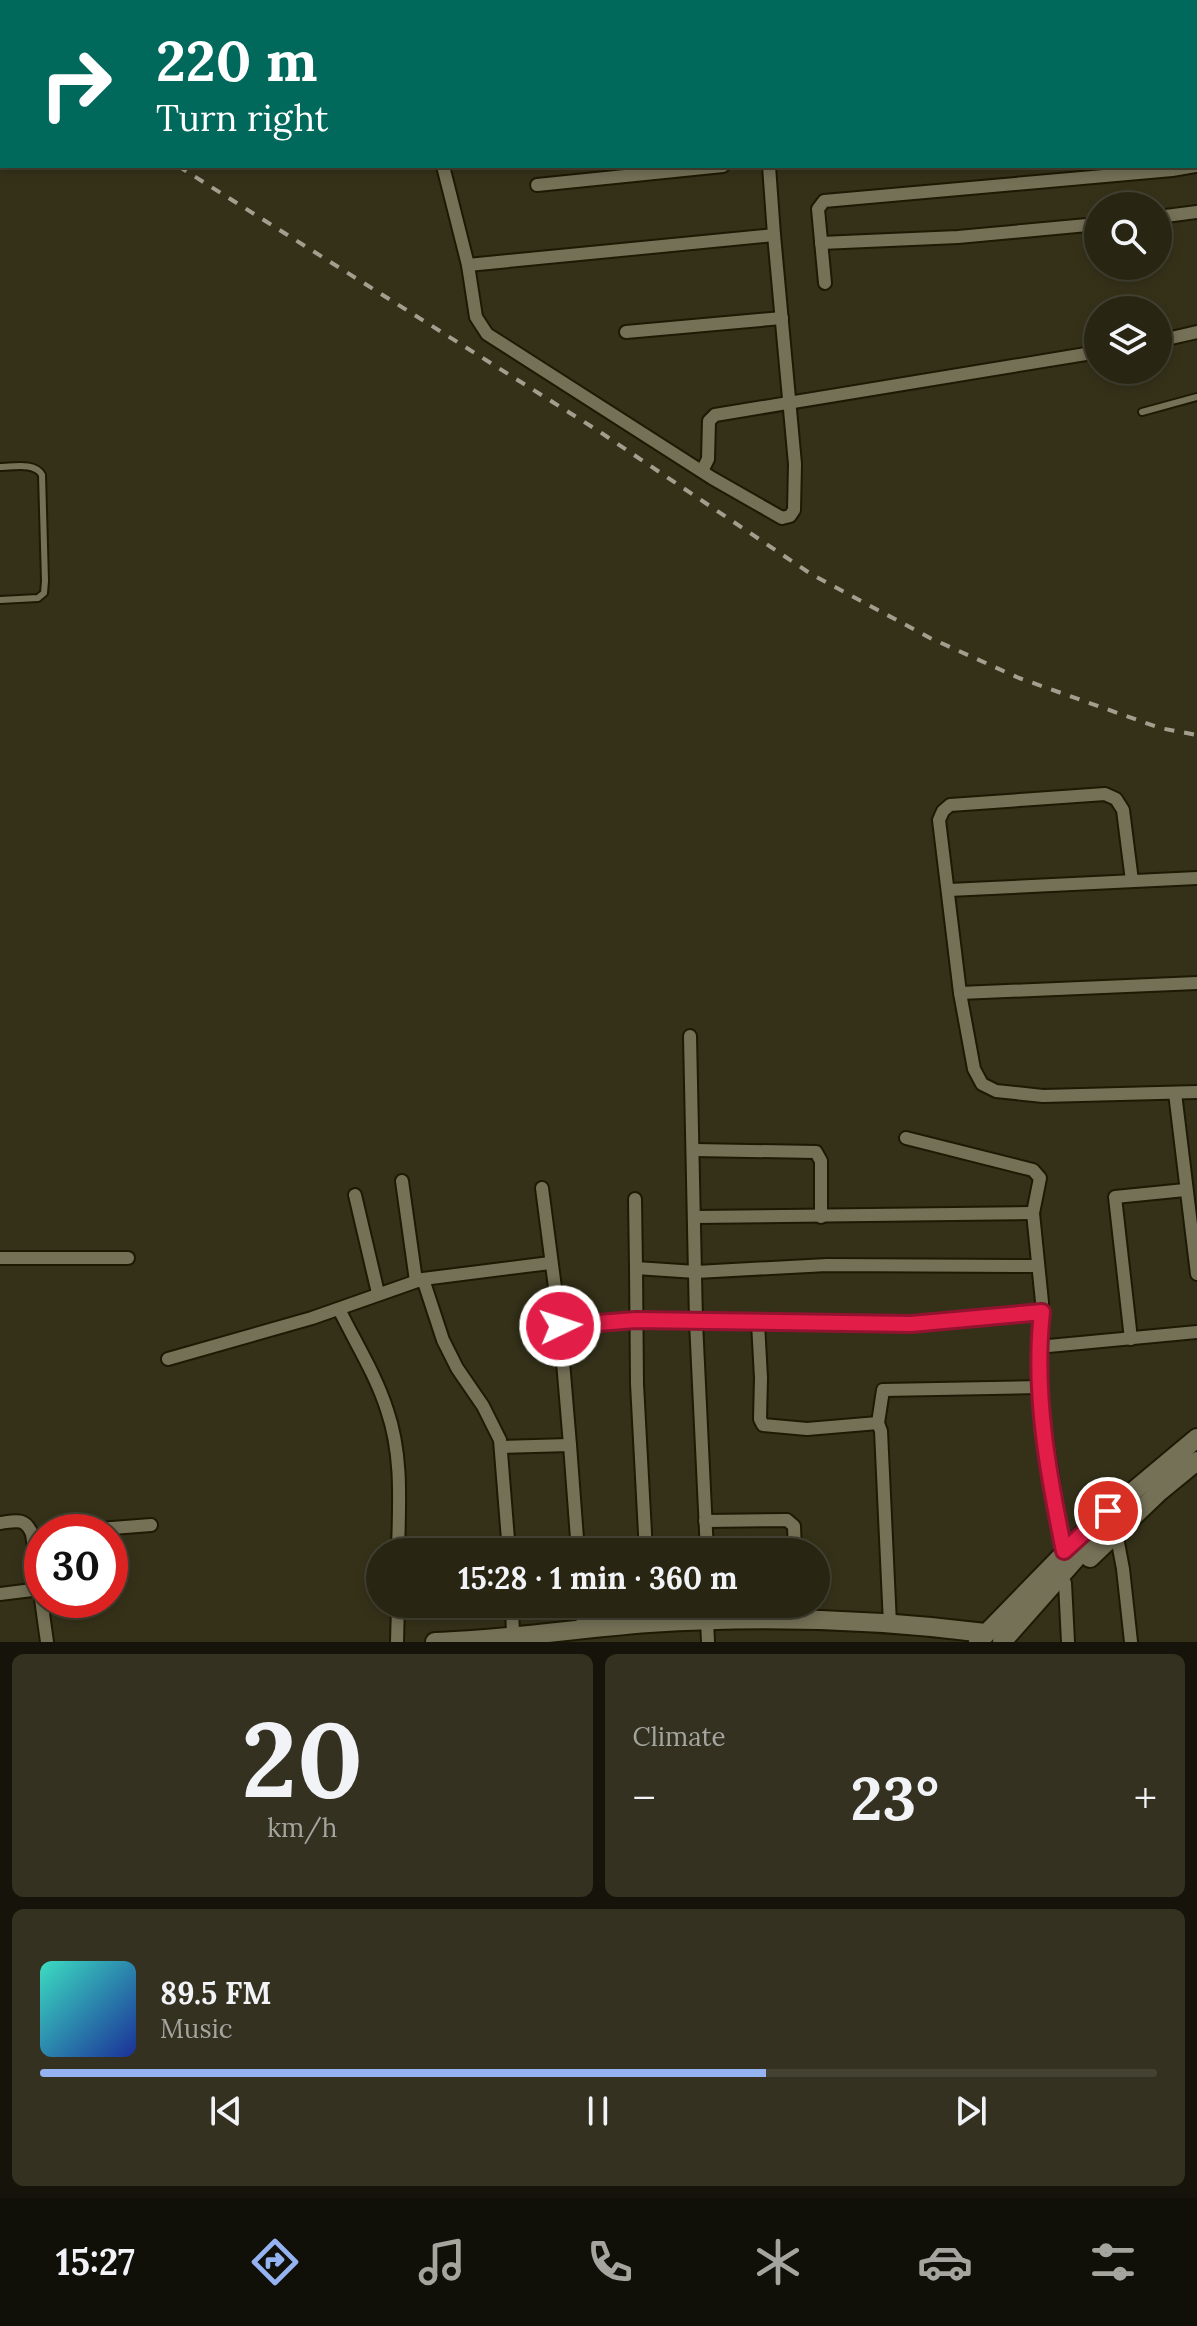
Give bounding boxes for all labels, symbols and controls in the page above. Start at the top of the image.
text: 220 m [156,25,318,96]
icon: right [24,32,128,136]
text: Turn right [156,95,329,141]
map controls [1084,192,1172,384]
button: search [1084,192,1172,280]
button: layers [1084,296,1172,384]
position arrow [518,1284,602,1368]
pin [1074,1477,1142,1545]
icon: arrive [1086,1489,1130,1533]
speed limit sign: 30 [24,1514,128,1618]
text: 15:28 · 1 min · 360 m [458,1559,738,1597]
text: 20 [241,1692,363,1825]
text: Climate [633,1720,726,1753]
text: 23° [851,1760,939,1836]
text: − [633,1770,656,1826]
text: + [1134,1770,1157,1826]
text: km/h [267,1811,337,1844]
text: 89.5 FM [160,1974,271,2012]
text: Music [160,2012,233,2045]
icon: previous [204,2089,248,2133]
icon: pause [576,2089,620,2133]
icon: next [949,2089,993,2133]
icon: directions [247,2234,303,2290]
icon: music [414,2234,470,2290]
icon: phone [582,2234,638,2290]
icon: climate [750,2234,806,2290]
icon: car [917,2234,973,2290]
icon: filters [1085,2234,1141,2290]
text: 15:27 [56,2239,135,2285]

